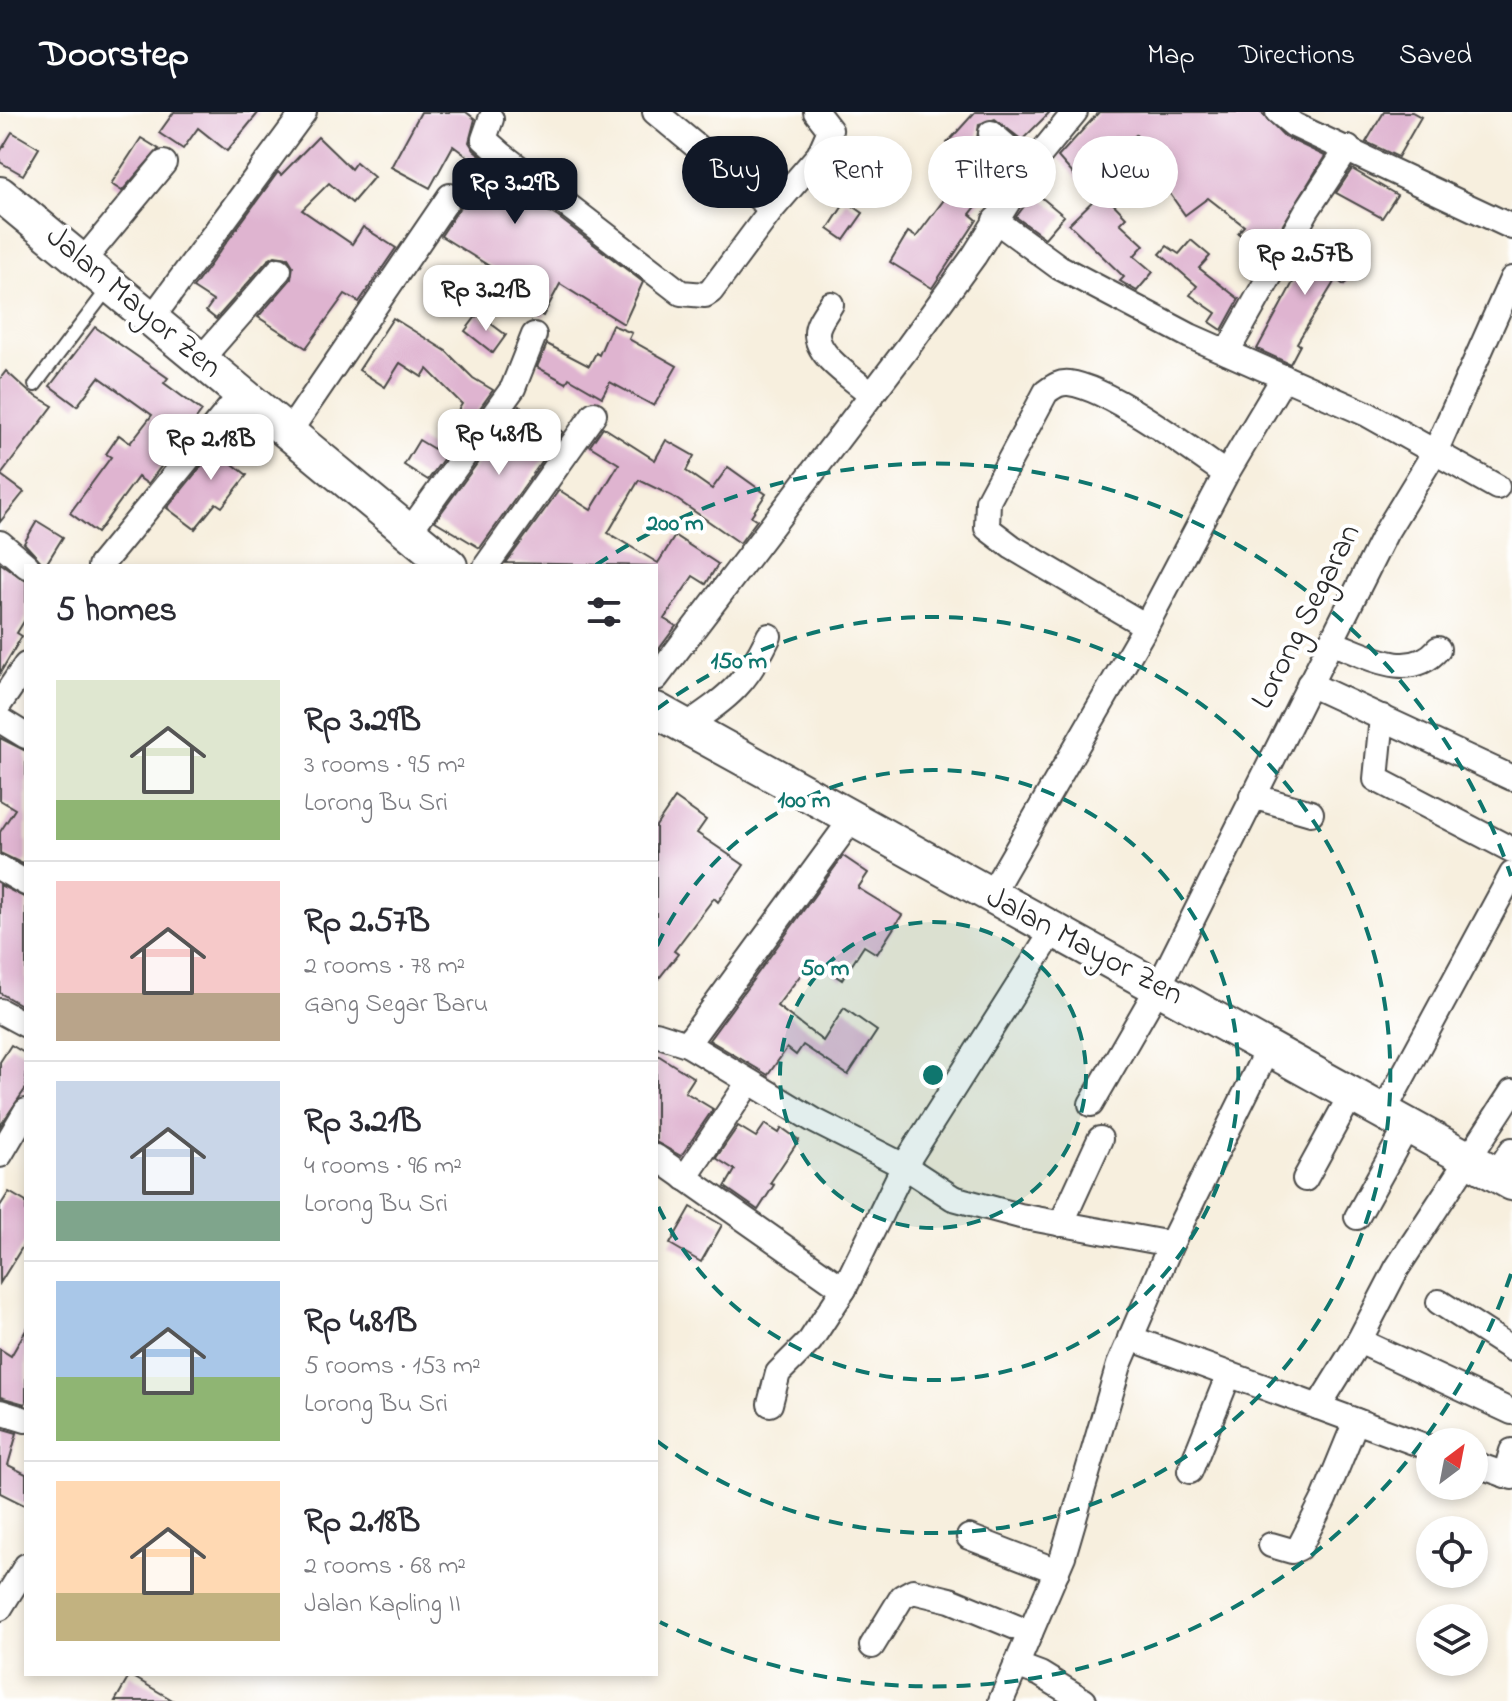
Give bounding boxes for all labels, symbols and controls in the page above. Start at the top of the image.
text: Doorstep [40,28,189,84]
text: Map [1147,36,1195,77]
text: Directions [1239,36,1355,77]
text: Saved [1399,36,1472,77]
chip: Buy [682,136,788,208]
chip: Rent [804,136,912,208]
chip: Filters [928,136,1056,208]
chip: New [1072,136,1178,208]
pin: Rp 3.29B [432,158,598,226]
text: Rp 3.29B [470,165,560,203]
street label: Jalan Mayor Zen [35,215,231,391]
pin: Rp 2.57B [1222,229,1388,297]
text: Rp 2.57B [1257,236,1353,274]
pin: Rp 3.21B [403,265,569,333]
text: Rp 3.21B [441,272,531,310]
pin: Rp 4.81B [416,409,582,477]
pin: Rp 2.18B [128,414,294,482]
text: Rp 4.81B [456,416,542,454]
text: Rp 2.18B [167,421,255,459]
text: 200 m [645,507,704,542]
street label: Lorong Segaran [1240,516,1374,718]
text: 5 homes [56,587,177,637]
icon: filters [582,590,626,634]
text: 150 m [711,645,768,680]
text: Rp 3.29B [304,697,421,747]
icon: home [120,712,216,808]
text: 3 rooms · 95 m² [304,747,465,785]
text: 100 m [778,784,831,819]
text: Lorong Bu Sri [304,785,448,823]
street label: Jalan Mayor Zen [977,875,1191,1019]
text: Rp 2.57B [304,898,430,948]
icon: home [120,913,216,1009]
text: 2 rooms · 78 m² [304,948,465,986]
text: 50 m [801,952,850,987]
text: Gang Segar Baru [304,986,488,1024]
centre of rings [919,1061,947,1089]
text: Rp 3.21B [304,1098,421,1148]
icon: home [120,1113,216,1209]
text: 4 rooms · 96 m² [304,1148,462,1186]
text: Lorong Bu Sri [304,1186,448,1224]
text: Rp 4.81B [304,1298,417,1348]
icon: home [120,1313,216,1409]
text: 5 rooms · 153 m² [304,1348,481,1386]
text: Lorong Bu Sri [304,1386,448,1424]
north arrow [1416,1428,1488,1500]
map controls [1416,1428,1488,1676]
text: Rp 2.18B [304,1498,420,1548]
icon: home [120,1513,216,1609]
button: locate [1416,1516,1488,1588]
text: 2 rooms · 68 m² [304,1548,466,1586]
text: Jalan Kapling II [304,1586,461,1624]
button: layers [1416,1604,1488,1676]

